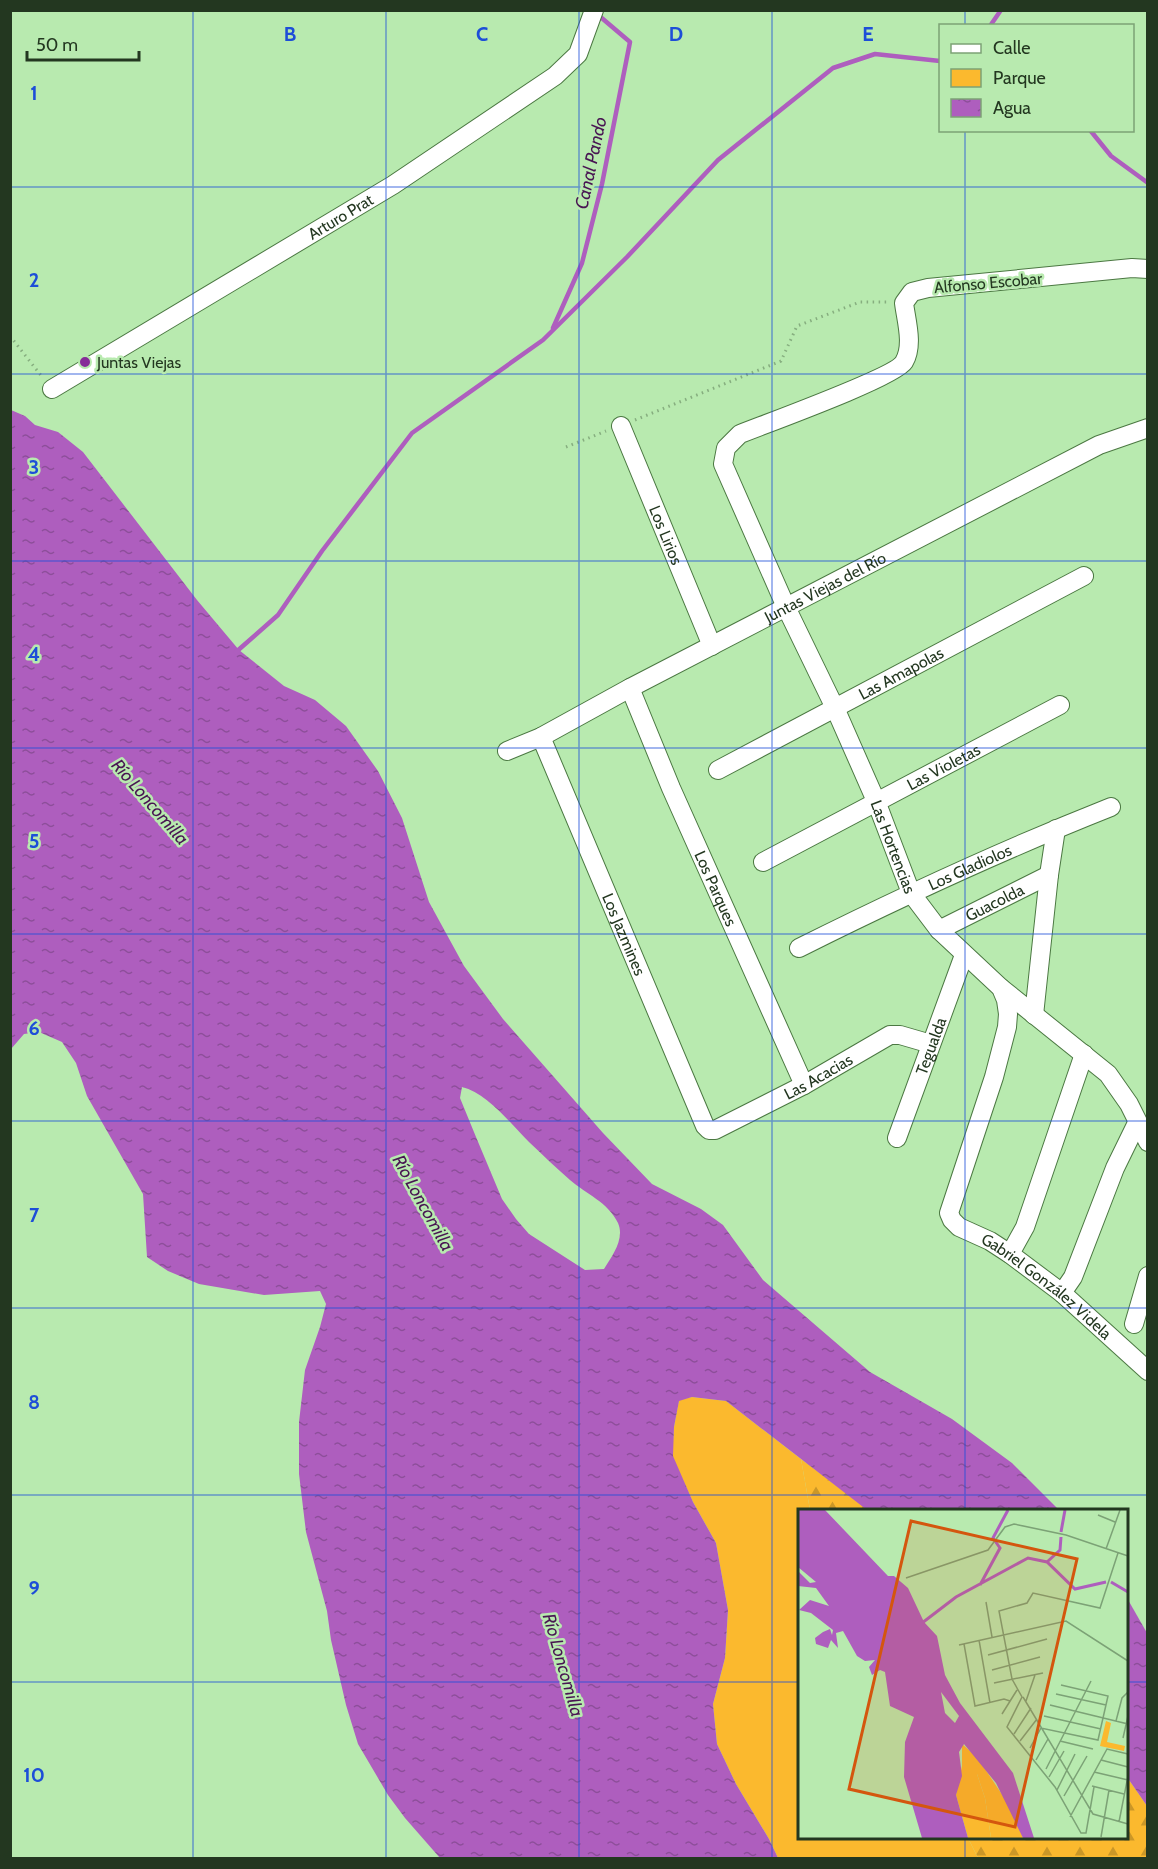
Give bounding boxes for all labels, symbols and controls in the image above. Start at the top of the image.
text: B [284,22,296,46]
text: C [476,22,488,46]
text: D [669,22,683,46]
text: E [862,22,874,46]
scale bar [27,24,140,62]
legend [939,24,1134,132]
text: 50 m [36,34,78,56]
text: Calle [993,37,1030,59]
text: Parque [993,67,1046,89]
text: 1 [30,81,38,105]
text: Agua [993,97,1031,119]
water label: Canal Pando [570,115,612,211]
street label: Arturo Prat [304,189,377,243]
text: 2 [29,268,39,292]
street label: Alfonso Escobar [933,269,1044,297]
place label: Juntas Viejas [96,353,182,372]
marker: Juntas Viejas [78,355,92,369]
text: 3 [29,455,39,479]
street label: Los Lirios [645,503,687,568]
street label: Juntas Viejas del Río [760,548,889,627]
text: 4 [28,642,40,666]
street label: Las Amapolas [855,643,947,703]
street label: Las Violetas [903,739,984,794]
water label: Río Loncomilla [107,755,193,849]
street label: Las Hortencias [867,797,920,896]
text: 5 [29,829,39,853]
street label: Los Gladiolos [925,840,1015,894]
street label: Los Parques [691,848,741,929]
street label: Guacolda [962,880,1027,925]
street label: Los Jazmines [598,890,650,978]
street label: Tegualda [911,1014,950,1077]
text: 6 [28,1016,40,1040]
street label: Las Acacias [781,1049,856,1103]
water label: Río Loncomilla [388,1151,458,1255]
text: 7 [29,1203,40,1227]
street label: Gabriel González Videla [979,1229,1116,1343]
text: 8 [28,1390,40,1414]
inset map [798,1509,1128,1839]
text: 9 [28,1576,40,1600]
water label: Río Loncomilla [538,1611,588,1719]
text: 10 [23,1763,45,1787]

